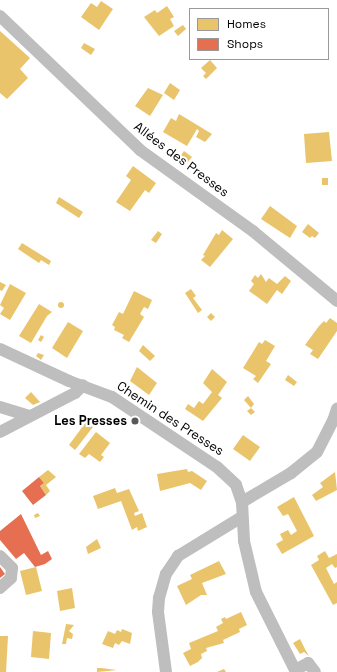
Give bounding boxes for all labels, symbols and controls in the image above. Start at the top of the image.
legend [189,8,329,60]
text: Homes [227,16,266,32]
text: Shops [227,36,263,52]
street label: Allées des Presses [130,119,232,201]
street label: Chemin des Presses [114,379,226,459]
place label: Les Presses [54,413,127,429]
marker: Les Presses [130,416,140,426]

